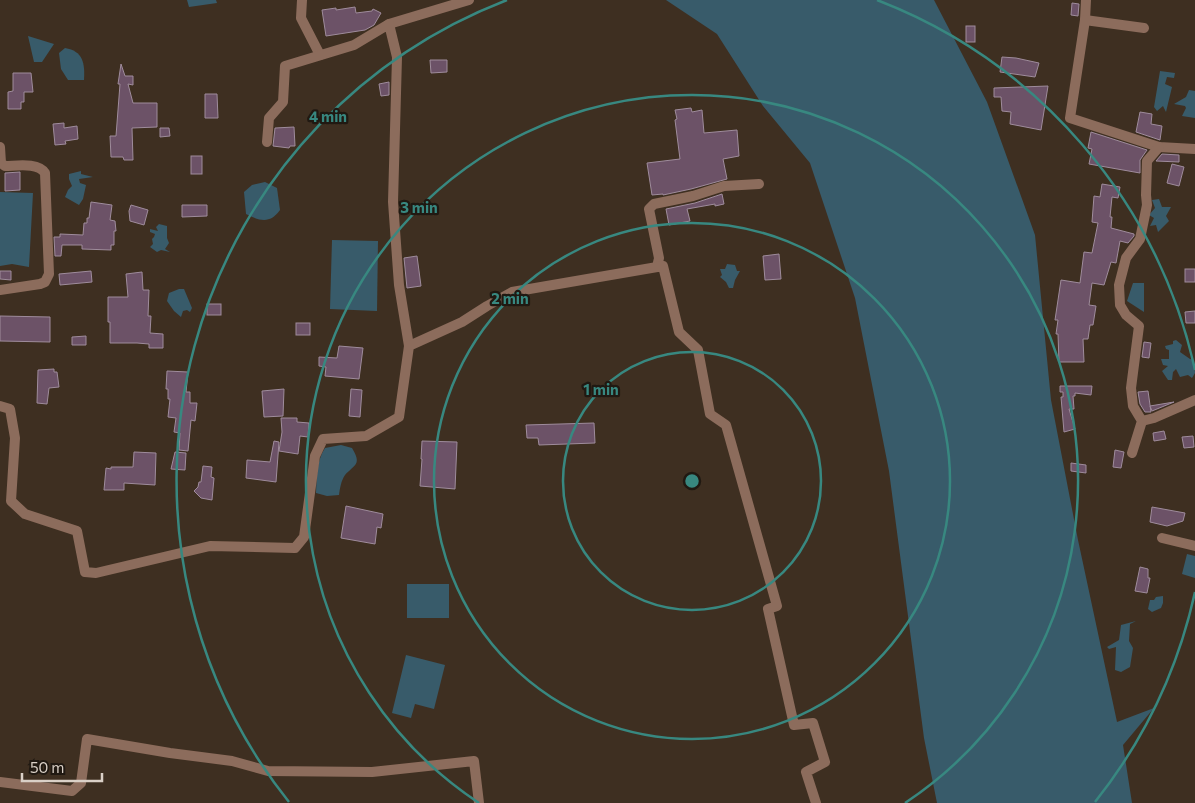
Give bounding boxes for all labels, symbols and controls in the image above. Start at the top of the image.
text: 4 min [309,107,347,125]
text: 3 min [400,198,438,216]
text: 2 min [491,289,529,307]
text: 1 min [583,380,619,398]
centre of rings [683,472,701,490]
scale bar [22,750,102,782]
text: 50 m [30,758,64,776]

